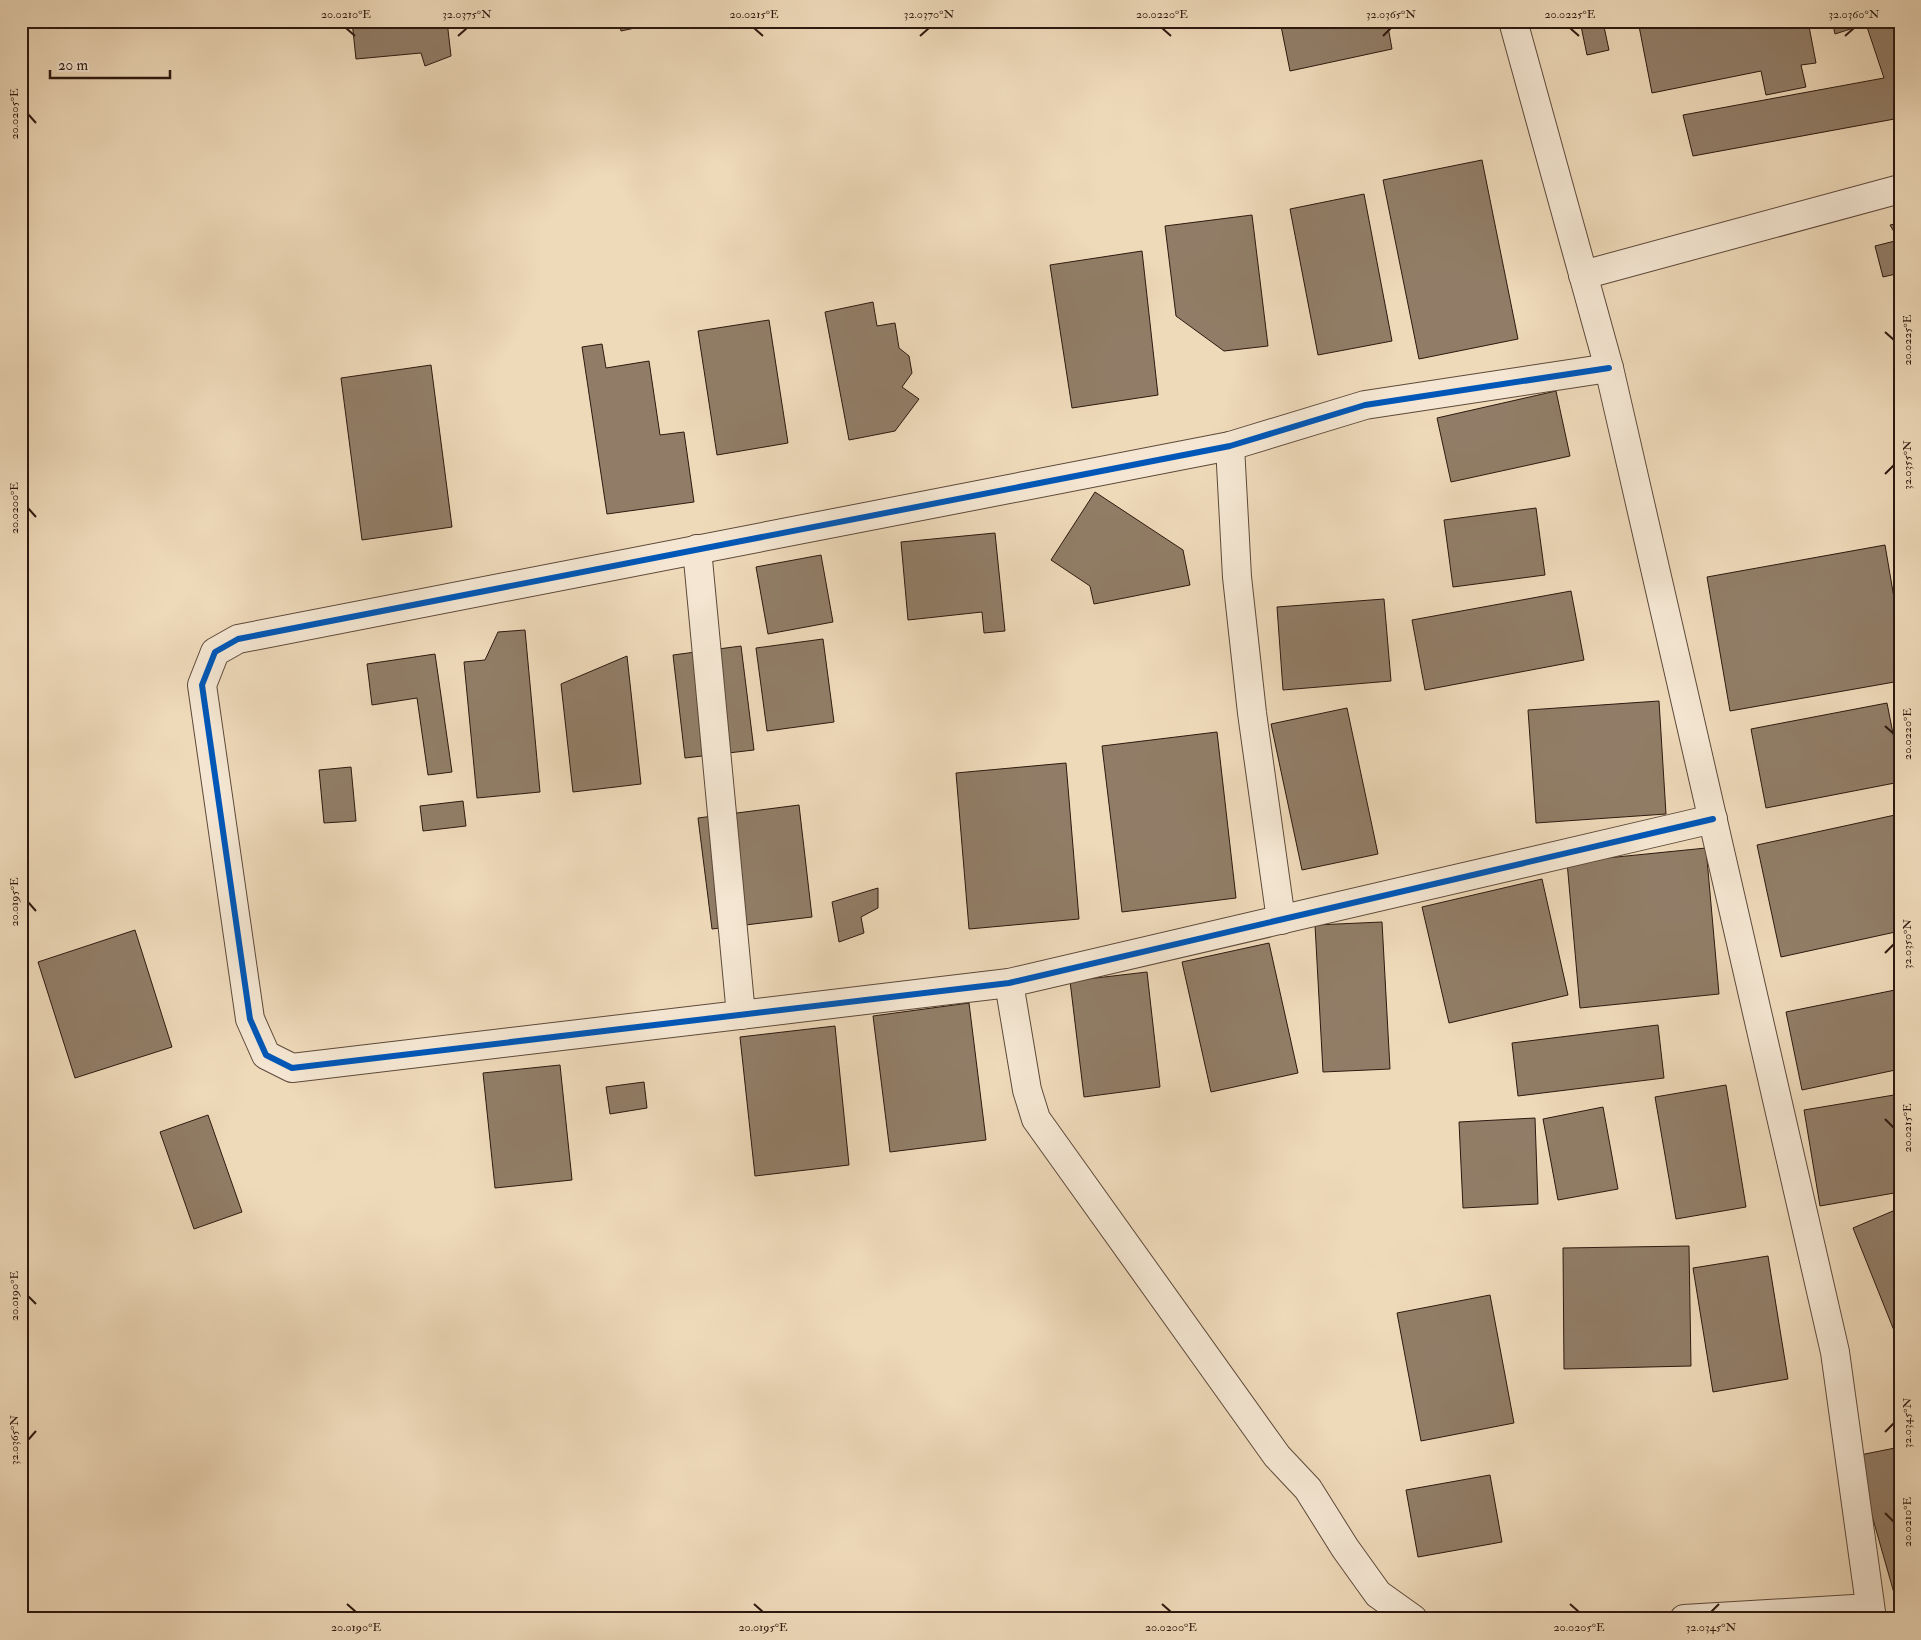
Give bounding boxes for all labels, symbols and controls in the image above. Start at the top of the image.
text: 20.0210°E [321,7,371,22]
text: 32.0375°N [442,7,492,22]
text: 20.0215°E [729,7,779,22]
text: 32.0370°N [904,7,954,22]
text: 20.0220°E [1136,7,1188,22]
text: 32.0365°N [1366,7,1416,22]
text: 20.0225°E [1545,7,1596,22]
text: 32.0360°N [1829,7,1880,22]
scale bar [50,48,170,80]
text: 20 m [58,56,88,75]
text: 20.0205°E [7,88,22,140]
text: 20.0225°E [1900,314,1915,366]
text: 32.0355°N [1900,440,1915,490]
text: 20.0200°E [7,482,22,534]
text: 20.0220°E [1900,708,1915,760]
text: 20.0195°E [7,877,22,927]
text: 32.0350°N [1900,919,1915,969]
text: 20.0215°E [1900,1103,1915,1153]
text: 20.0190°E [7,1271,22,1321]
text: 32.0345°N [1900,1398,1915,1448]
text: 32.0365°N [7,1415,22,1465]
text: 20.0210°E [1900,1497,1915,1547]
text: 20.0190°E [331,1620,381,1635]
text: 20.0195°E [738,1620,788,1635]
text: 20.0200°E [1145,1620,1197,1635]
text: 20.0205°E [1553,1620,1605,1635]
text: 32.0345°N [1686,1620,1736,1635]

